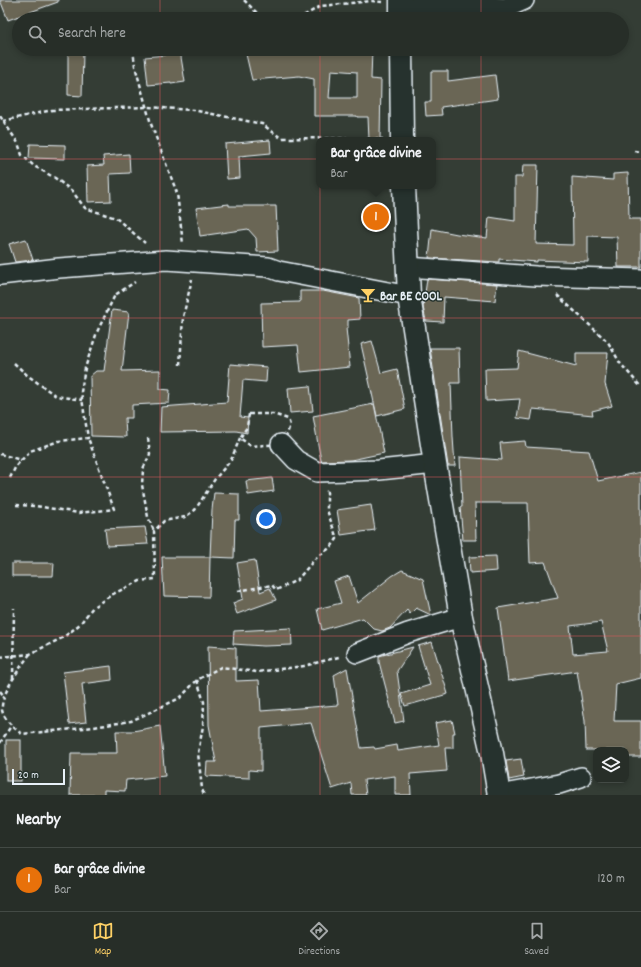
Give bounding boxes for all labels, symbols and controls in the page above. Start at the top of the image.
search box [12,12,629,56]
icon: search [26,23,48,45]
text: Search here [58,23,126,45]
popup [316,137,436,189]
text: Bar grâce divine [330,143,422,165]
text: Bar [330,165,348,184]
pin: 1 [363,202,389,232]
bar icon: Bar BE COOL [359,286,377,304]
place label: Bar BE COOL [380,288,442,307]
your location [256,509,276,529]
map controls [593,747,629,783]
button: layers [593,747,629,783]
scale bar [12,767,65,786]
text: 20 m [18,768,39,784]
text: Nearby [16,809,60,833]
text: Bar grâce divine [54,859,145,881]
text: 1 [28,870,30,889]
text: 120 m [597,870,625,889]
text: Bar [54,881,71,900]
tab: Map [92,920,114,960]
tab: Directions [298,920,340,960]
tab: Saved [524,920,549,960]

